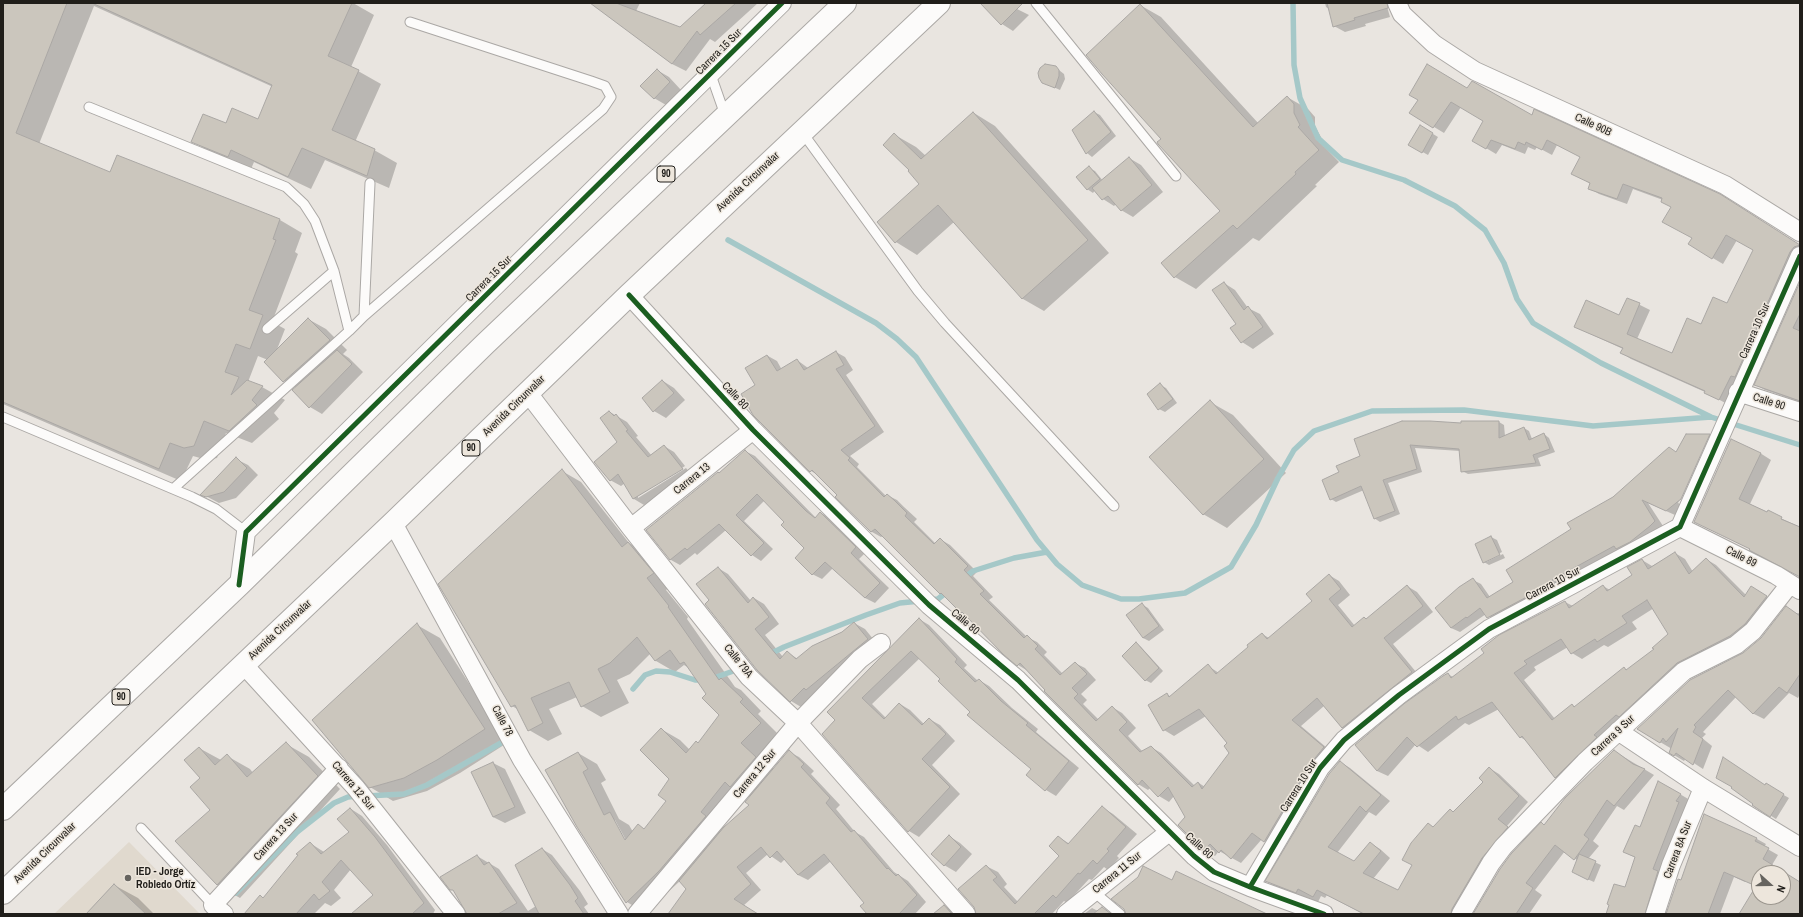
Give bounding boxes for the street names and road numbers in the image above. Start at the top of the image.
street label: Carrera 15 Sur [693,26,745,78]
street label: Calle 90B [1572,111,1614,139]
street label: Avenida Circunvalar [714,149,782,215]
road number: 90 [657,166,675,182]
street label: Carrera 15 Sur [463,253,515,305]
street label: Carrera 10 Sur [1737,301,1773,361]
street label: Avenida Circunvalar [480,373,548,439]
street label: Calle 80 [719,379,751,413]
street label: Calle 90 [1751,391,1787,413]
road number: 90 [462,440,480,456]
street label: Carrera 13 [671,460,713,498]
street label: Calle 89 [1723,544,1759,570]
street label: Carrera 10 Sur [1524,564,1582,604]
street label: Avenida Circunvalar [246,597,314,663]
street label: Calle 80 [948,606,982,638]
street label: Calle 79A [721,642,755,680]
road number: 90 [112,689,130,705]
street label: Calle 78 [488,703,516,739]
street label: Carrera 9 Sur [1589,713,1637,759]
street label: Carrera 12 Sur [731,747,779,801]
street label: Carrera 10 Sur [1278,757,1320,815]
street label: Carrera 12 Sur [329,759,377,813]
street label: Carrera 13 Sur [251,810,301,864]
street label: Carrera 8A Sur [1661,819,1695,881]
street label: Avenida Circunvalar [11,820,79,886]
street label: Calle 80 [1182,830,1216,862]
street label: Carrera 11 Sur [1090,849,1144,897]

